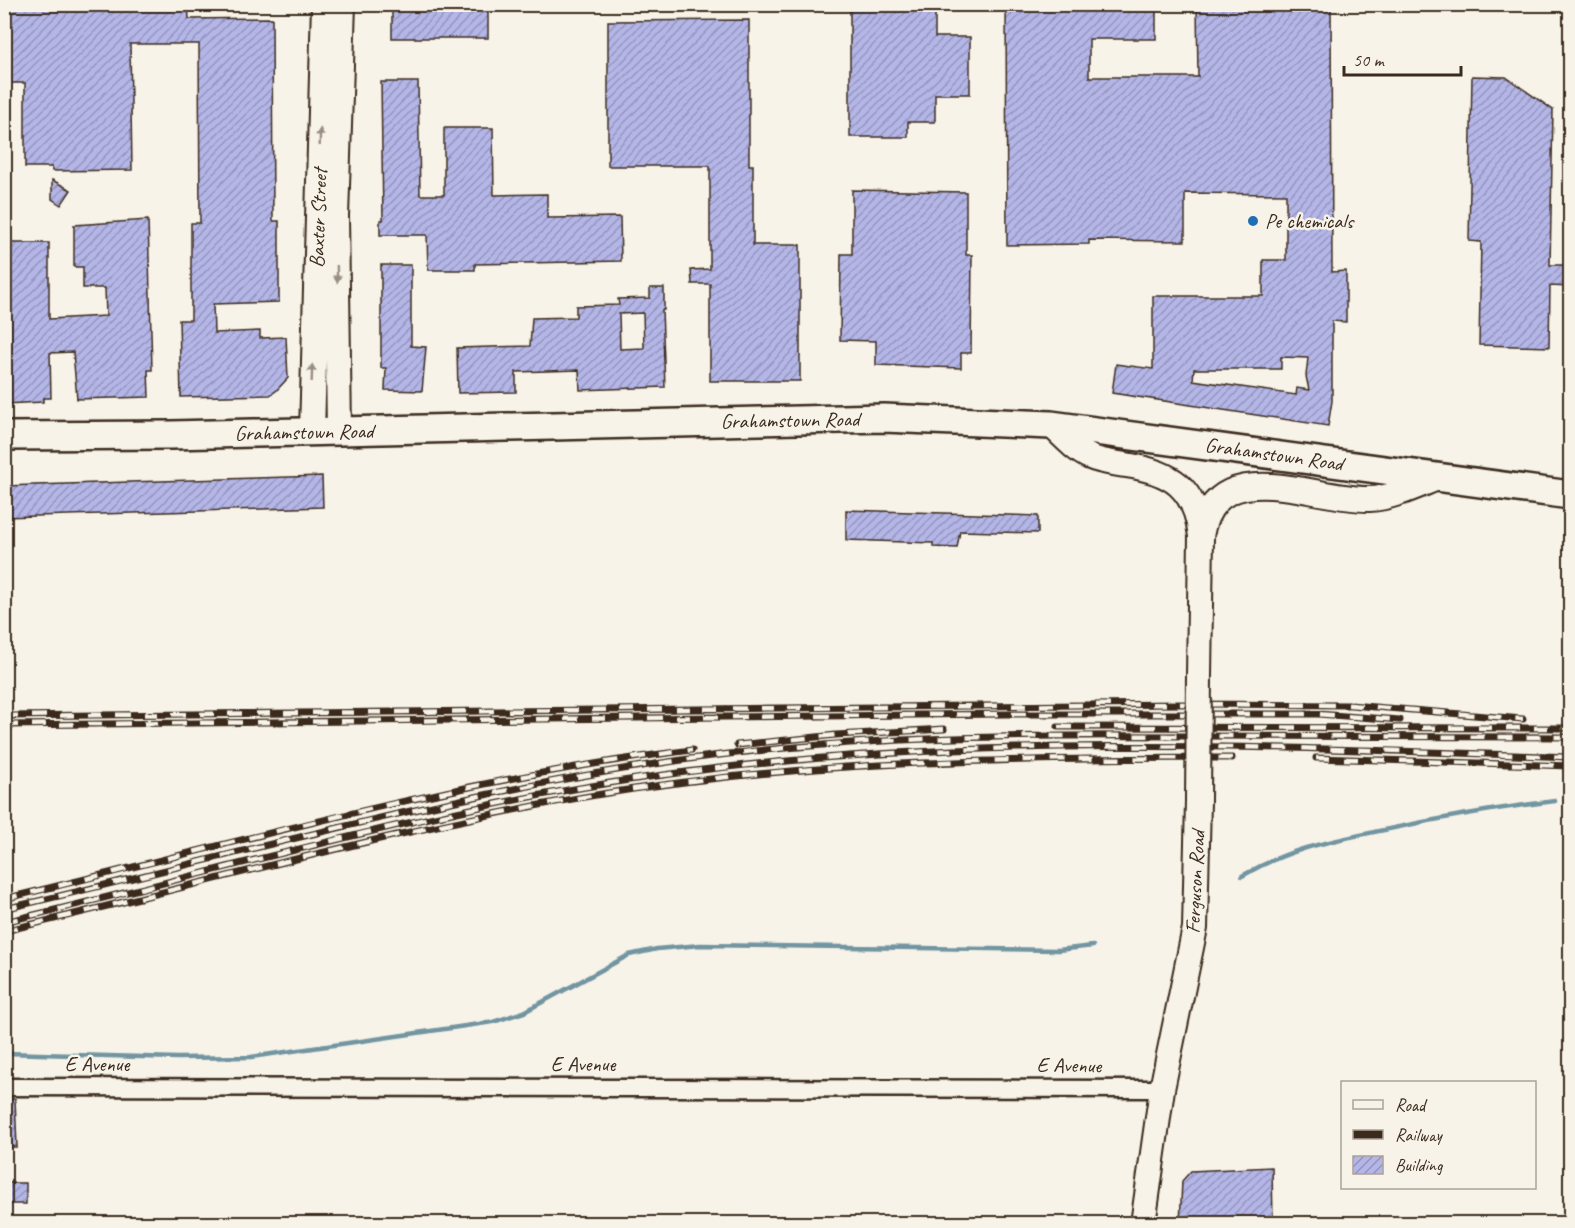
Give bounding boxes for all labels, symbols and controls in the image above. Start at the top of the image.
scale bar [1344,39,1461,77]
text: 50 m [1353,49,1386,71]
one-way arrow [316,127,325,146]
street label: Baxter Street [303,165,333,268]
place label: Pe chemicals [1265,208,1355,234]
marker: Pe chemicals [1246,214,1260,228]
one-way arrow [332,265,342,284]
one-way arrow [307,364,317,383]
street label: Grahamstown Road [720,406,863,434]
street label: Grahamstown Road [234,418,377,446]
street label: Grahamstown Road [1204,431,1348,477]
street label: Ferguson Road [1179,826,1211,934]
street label: E Avenue [65,1051,130,1077]
street label: E Avenue [551,1051,616,1077]
street label: E Avenue [1036,1051,1103,1079]
legend [1341,1081,1536,1189]
text: Road [1395,1094,1428,1116]
text: Railway [1395,1124,1443,1146]
text: Building [1395,1154,1444,1176]

